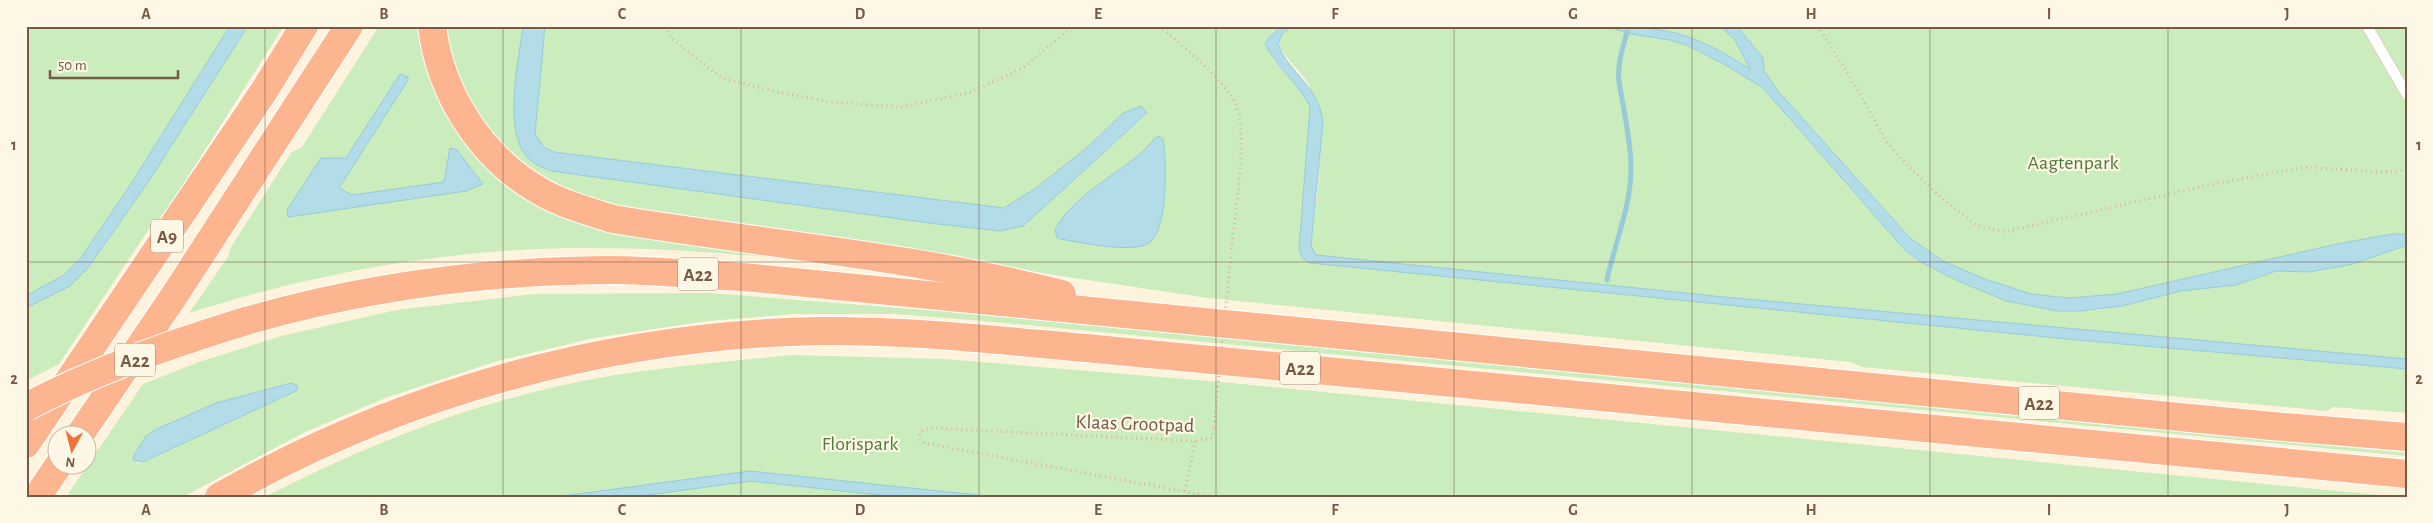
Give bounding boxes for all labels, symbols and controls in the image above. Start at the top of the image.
text: A [141,6,151,22]
text: B [379,6,389,22]
text: C [618,6,627,22]
text: D [855,6,866,22]
text: E [1094,6,1102,22]
text: F [1331,6,1339,22]
text: G [1568,6,1578,22]
text: H [1805,6,1817,22]
text: I [2047,6,2051,22]
text: J [2284,6,2290,22]
scale bar [50,48,178,80]
text: 50 m [58,58,87,73]
text: 1 [11,137,17,153]
text: 1 [2416,137,2422,153]
park label: Aagtenpark [2028,153,2119,173]
road number: A9 [151,220,183,252]
road number: A22 [678,258,718,290]
road number: A22 [115,344,155,376]
road number: A22 [1280,352,1320,384]
text: 2 [10,371,18,387]
text: 2 [2415,371,2423,387]
road number: A22 [2019,386,2059,419]
street label: Klaas Grootpad [1075,412,1195,436]
north arrow [48,426,98,476]
park label: Florispark [822,434,898,454]
text: N [65,454,76,469]
text: A [141,502,151,518]
text: B [379,502,389,518]
text: C [618,502,627,518]
text: D [855,502,866,518]
text: E [1094,502,1102,518]
text: F [1331,502,1339,518]
text: G [1568,502,1578,518]
text: H [1805,502,1817,518]
text: I [2047,502,2051,518]
text: J [2284,502,2290,518]

